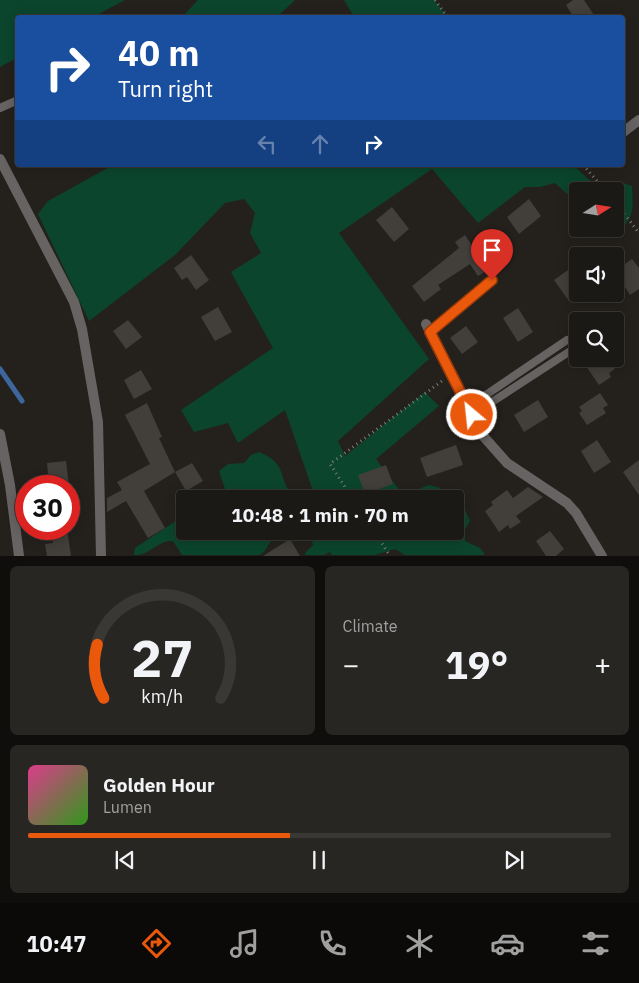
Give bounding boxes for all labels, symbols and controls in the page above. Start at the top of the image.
text: 40 m [118,30,200,76]
icon: right [35,35,100,100]
text: Turn right [118,74,213,103]
icon: left [253,130,281,158]
icon: ahead [306,130,334,158]
icon: right [359,130,387,158]
north arrow [569,182,624,238]
map controls [569,182,624,367]
pin [471,229,513,280]
icon: arrive [478,236,506,264]
button: sound [569,247,624,302]
button: search [569,312,624,367]
position arrow [445,388,497,440]
speed limit sign: 30 [15,475,80,540]
text: 10:48 · 1 min · 70 m [231,503,409,527]
text: Climate [343,616,398,636]
text: 27 [131,624,193,691]
text: 19° [445,640,508,689]
text: − [343,646,359,683]
text: + [594,646,611,683]
text: km/h [141,685,183,708]
text: Golden Hour [103,773,215,797]
text: Lumen [103,797,152,817]
icon: previous [111,846,139,874]
icon: pause [305,846,333,874]
icon: next [500,846,528,874]
icon: directions [139,926,174,961]
icon: music [227,926,262,961]
icon: phone [315,926,350,961]
icon: climate [402,926,437,961]
icon: car [490,926,525,961]
icon: filters [578,926,613,961]
text: 10:47 [26,929,86,958]

